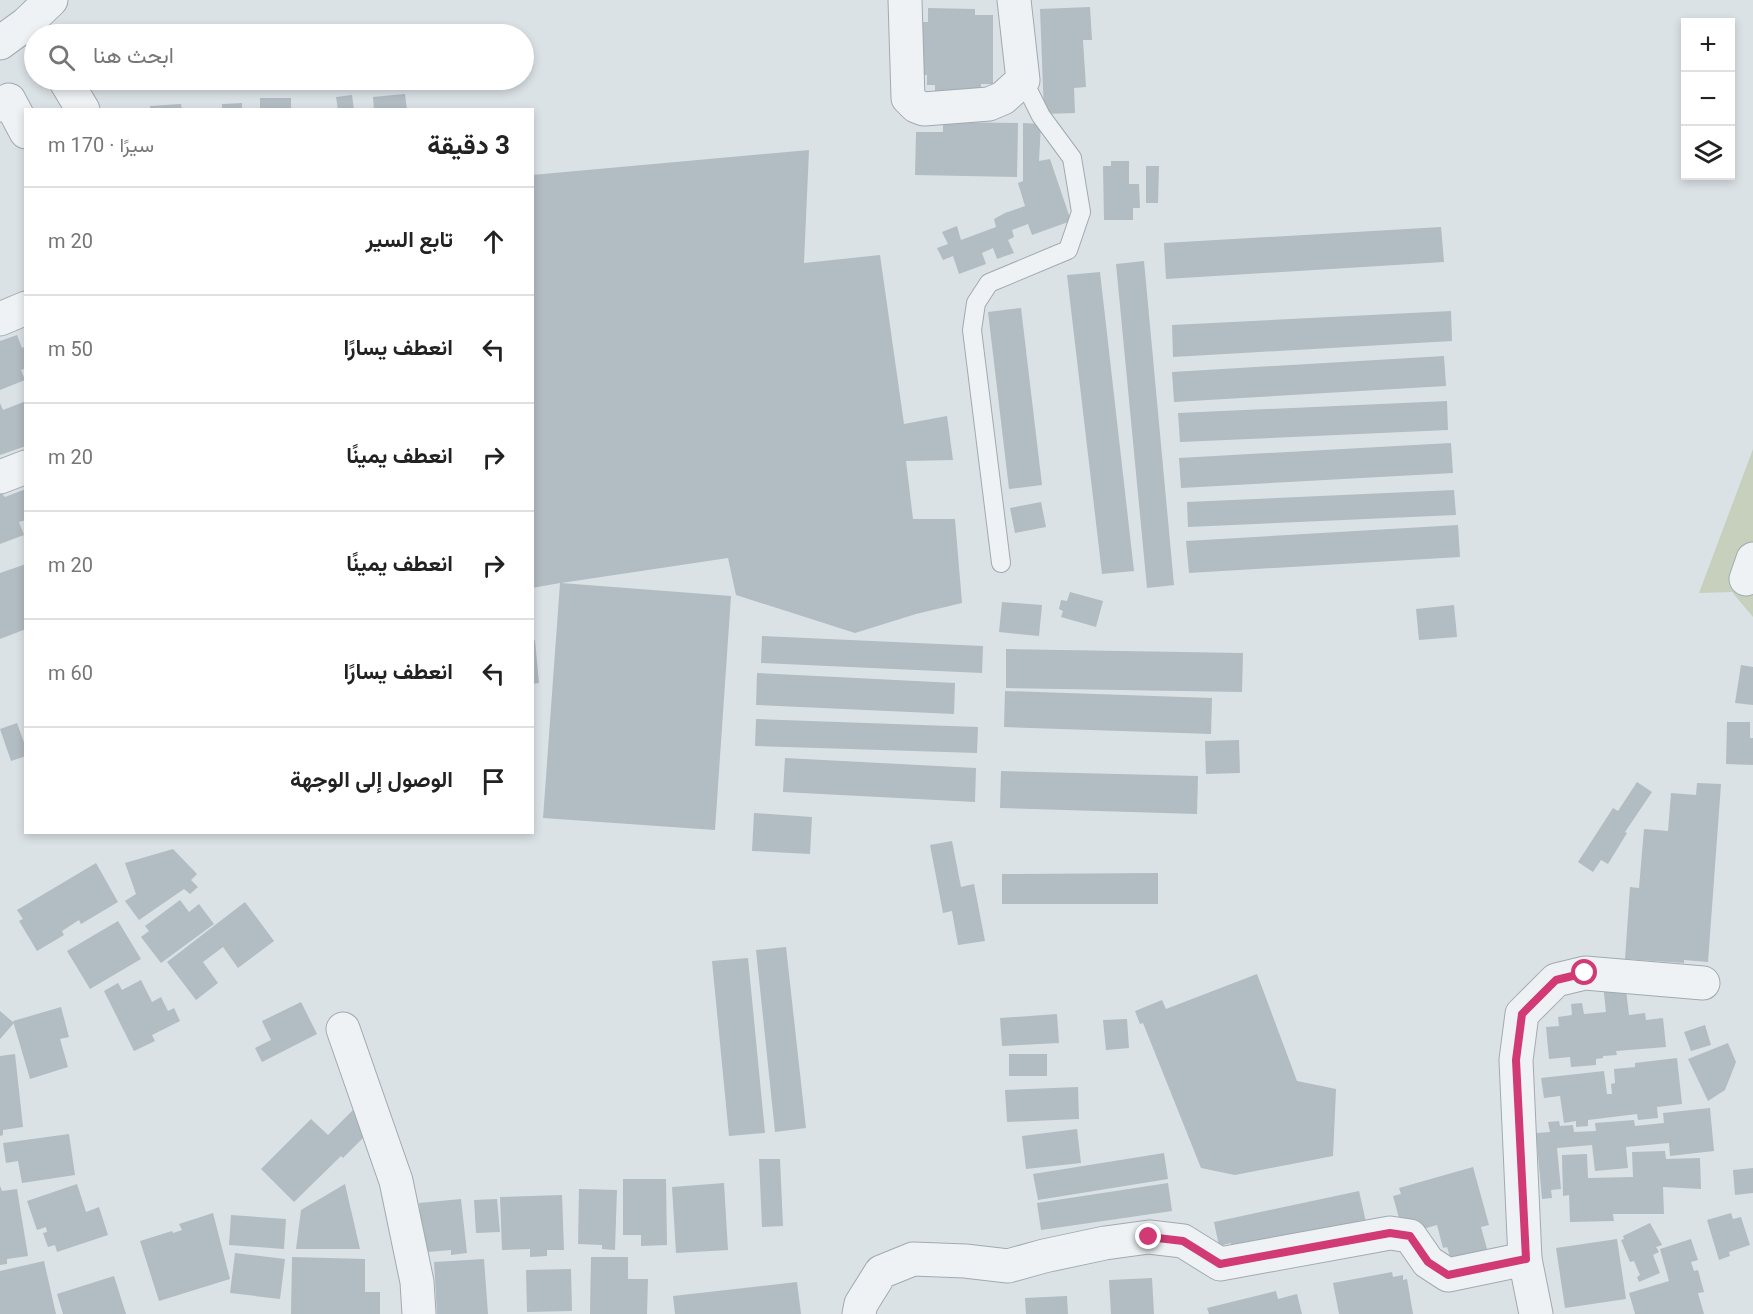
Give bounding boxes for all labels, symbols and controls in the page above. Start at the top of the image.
map controls [1681,18,1735,180]
button: + [1681,18,1735,72]
search box [24,24,534,90]
icon: search [45,41,78,74]
text: ابحث هنا [93,43,174,68]
button: − [1681,72,1735,126]
button: layers [1681,126,1735,180]
text: 3 دقيقة [427,130,510,160]
text: سيرًا · 170 m [48,133,154,157]
icon: ahead [477,225,510,258]
text: تابع السير [365,227,453,252]
text: 20 m [48,229,93,253]
icon: left [477,333,510,366]
text: انعطف يسارًا [343,335,453,360]
text: 50 m [48,337,93,361]
icon: right [477,441,510,474]
text: انعطف يمينًا [346,443,453,468]
text: 20 m [48,445,93,469]
icon: right [477,549,510,582]
text: انعطف يمينًا [346,551,453,576]
text: 20 m [48,553,93,577]
icon: left [477,657,510,690]
text: انعطف يسارًا [343,659,453,684]
text: 60 m [48,661,93,685]
icon: arrive [477,765,510,798]
text: الوصول إلى الوجهة [290,767,453,792]
route start [1571,959,1597,985]
route end [1135,1223,1161,1249]

